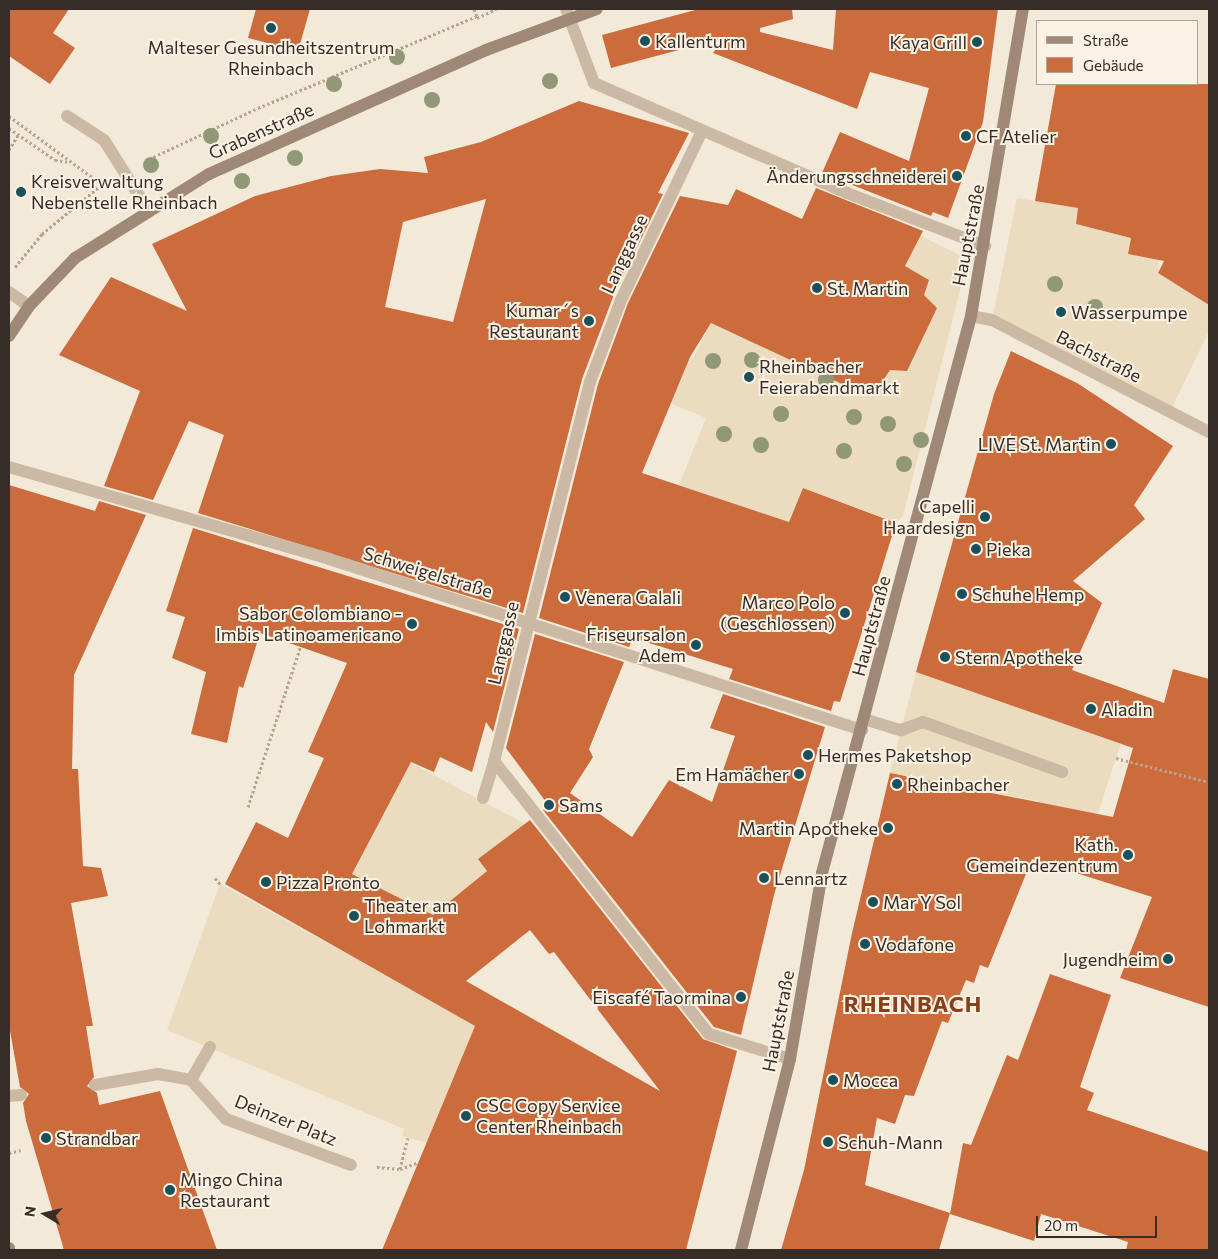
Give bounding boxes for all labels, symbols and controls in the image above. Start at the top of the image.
legend [1036,20,1198,85]
marker: Malteser Gesundheitszentrum Rheinbach [264,21,278,35]
place label: Kallenturm [655,30,746,52]
place label: Kaya Grill [890,31,967,53]
text: Straße [1083,31,1129,49]
marker: Kallenturm [639,35,651,47]
marker: Kaya Grill [971,36,983,48]
place label: Malteser Gesundheitszentrum Rheinbach [148,37,394,80]
text: Gebäude [1083,56,1144,74]
street label: Grabenstraße [205,98,317,164]
place label: CF Atelier [976,125,1056,147]
marker: CF Atelier [960,130,972,142]
place label: Änderungsschneiderei [766,165,947,187]
marker: Änderungsschneiderei [951,170,963,182]
place label: Kreisverwaltung Nebenstelle Rheinbach [31,171,218,213]
street label: Hauptstraße [948,182,988,288]
marker: Kreisverwaltung Nebenstelle Rheinbach [15,186,27,198]
street label: Langgasse [596,211,652,297]
place label: St. Martin [827,277,908,299]
marker: St. Martin [811,282,823,294]
place label: Kumar´s Restaurant [489,300,579,342]
place label: Wasserpumpe [1071,301,1187,323]
marker: Wasserpumpe [1055,306,1067,318]
marker: Kumar´s Restaurant [583,315,595,327]
street label: Bachstraße [1053,325,1145,387]
place label: Rheinbacher Feierabendmarkt [759,356,899,398]
marker: Rheinbacher Feierabendmarkt [743,371,755,383]
place label: LIVE St. Martin [978,433,1101,455]
marker: LIVE St. Martin [1105,438,1117,450]
place label: Capelli Haardesign [883,496,975,538]
marker: Capelli Haardesign [979,511,991,523]
place label: Pieka [986,538,1031,560]
street label: Schweigelstraße [361,542,495,602]
marker: Pieka [970,543,982,555]
street label: Hauptstraße [847,573,895,679]
place label: Schuhe Hemp [972,583,1084,605]
place label: Venera Galali [575,586,681,608]
marker: Schuhe Hemp [956,588,968,600]
marker: Venera Galali [559,591,571,603]
place label: Marco Polo (Geschlossen) [720,592,835,634]
street label: Langgasse [483,599,523,687]
place label: Sabor Colombiano - Imbis Latinoamericano [216,603,402,646]
marker: Marco Polo (Geschlossen) [839,607,851,619]
marker: Sabor Colombiano - Imbis Latinoamericano [406,618,418,630]
place label: Friseursalon Adem [586,624,686,666]
marker: Friseursalon Adem [690,639,702,651]
place label: Stern Apotheke [955,646,1083,668]
marker: Stern Apotheke [939,651,951,663]
place label: Aladin [1101,698,1153,720]
marker: Aladin [1085,703,1097,715]
place label: Hermes Paketshop [818,744,972,766]
marker: Hermes Paketshop [802,749,814,761]
place label: Em Hamächer [675,763,789,785]
marker: Em Hamächer [793,768,805,780]
place label: Rheinbacher [907,773,1010,795]
marker: Rheinbacher [891,778,903,790]
place label: Sams [559,794,603,816]
marker: Sams [543,799,555,811]
place label: Martin Apotheke [739,817,878,839]
marker: Martin Apotheke [882,822,894,834]
place label: Kath. Gemeindezentrum [966,834,1118,876]
marker: Kath. Gemeindezentrum [1122,849,1134,861]
place label: Lennartz [774,867,847,889]
place label: Pizza Pronto [276,871,380,893]
marker: Lennartz [758,872,770,884]
marker: Pizza Pronto [260,876,272,888]
place label: Mar Y Sol [883,891,961,913]
place label: Theater am Lohmarkt [364,895,457,938]
marker: Mar Y Sol [867,896,879,908]
marker: Theater am Lohmarkt [348,910,360,922]
place label: Vodafone [875,933,954,955]
marker: Vodafone [859,938,871,950]
place label: Jugendheim [1063,948,1158,970]
marker: Jugendheim [1162,953,1174,965]
street label: Hauptstraße [758,968,798,1074]
place label: Eiscafé Taormina [592,986,731,1008]
marker: Eiscafé Taormina [735,991,747,1003]
district label: RHEINBACH [843,991,983,1017]
place label: Mocca [843,1069,898,1091]
marker: Mocca [827,1074,839,1086]
street label: Deinzer Platz [232,1090,340,1150]
place label: CSC Copy Service Center Rheinbach [476,1095,622,1138]
marker: CSC Copy Service Center Rheinbach [460,1110,472,1122]
place label: Strandbar [56,1127,138,1149]
place label: Schuh-Mann [838,1131,943,1153]
marker: Strandbar [40,1132,52,1144]
marker: Schuh-Mann [822,1136,834,1148]
place label: Mingo China Restaurant [180,1169,283,1212]
marker: Mingo China Restaurant [164,1184,176,1196]
north arrow [20,1189,70,1239]
text: N [20,1205,39,1218]
scale bar [1038,1206,1159,1238]
text: 20 m [1044,1216,1078,1234]

